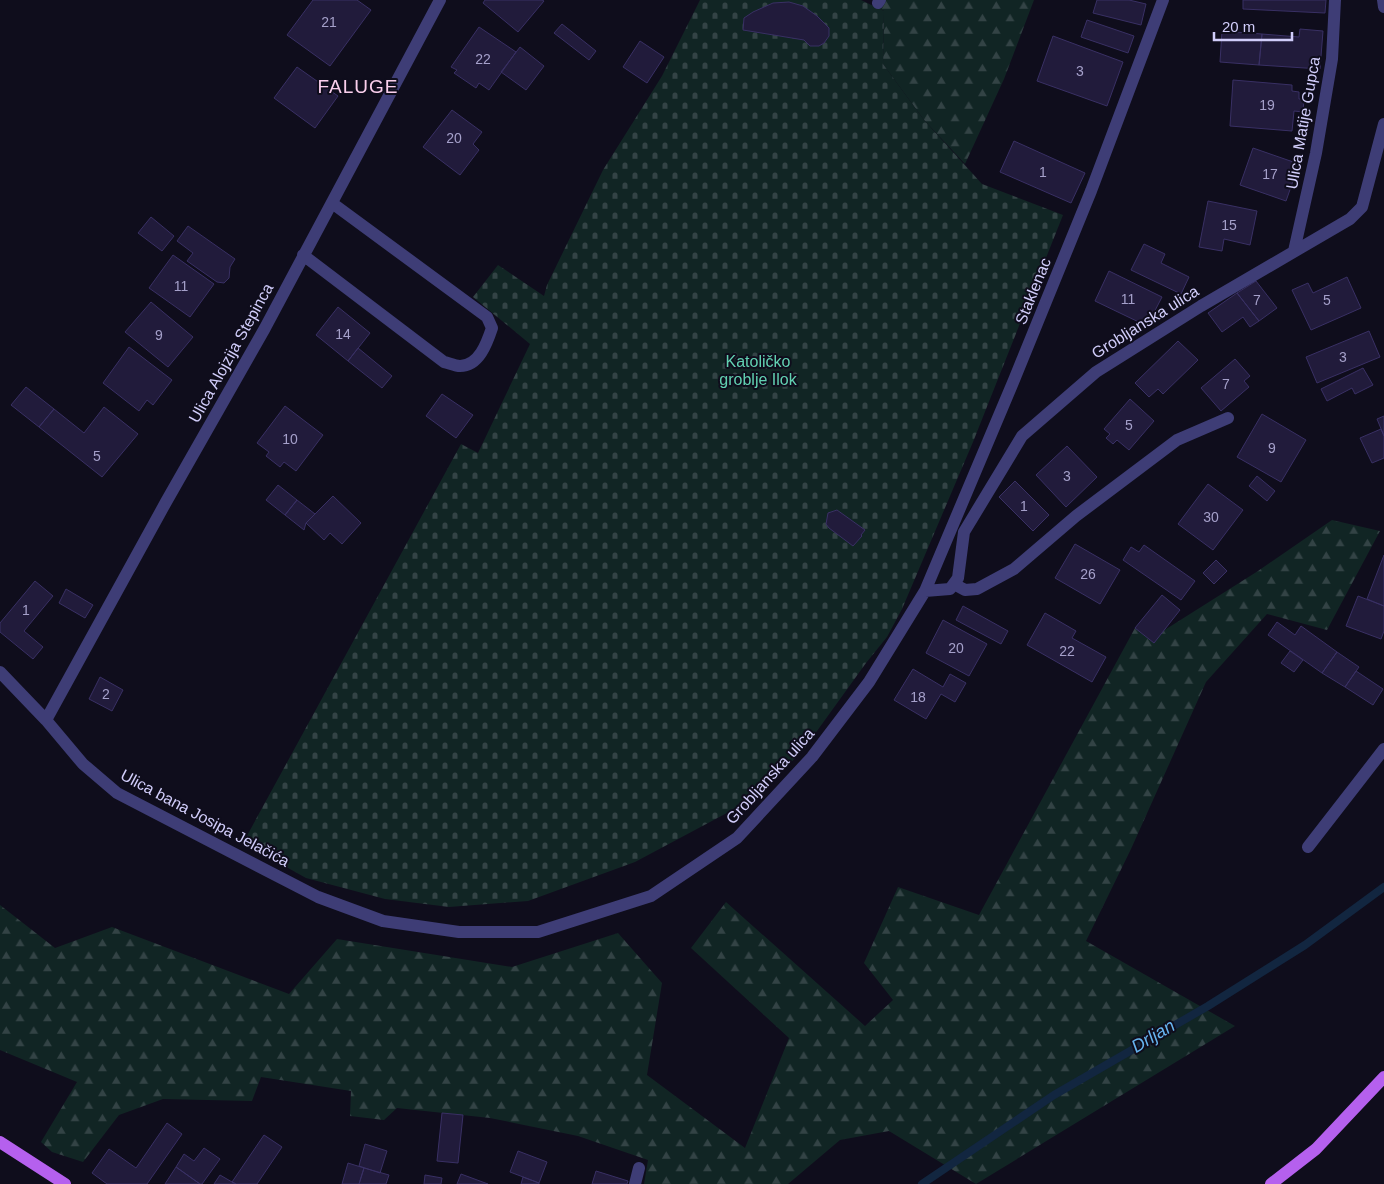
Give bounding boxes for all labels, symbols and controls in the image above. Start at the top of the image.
scale bar [1214,10,1292,42]
house number: 21 [321,14,337,30]
text: 20 m [1222,18,1255,35]
house number: 22 [475,51,491,67]
street label: Ulica Matije Gupca [1283,55,1323,191]
house number: 3 [1076,63,1084,79]
district label: FALUGE [318,76,398,97]
house number: 19 [1259,97,1275,113]
house number: 20 [446,130,462,146]
house number: 1 [1039,164,1047,180]
house number: 17 [1262,166,1278,182]
house number: 15 [1221,217,1237,233]
street label: Staklenac [1012,255,1054,327]
house number: 11 [174,278,188,294]
street label: Ulica Alojzija Stepinca [186,280,276,426]
street label: Grobljanska ulica [1088,282,1202,362]
house number: 11 [1121,291,1135,307]
house number: 7 [1253,292,1261,308]
house number: 5 [1323,292,1331,308]
house number: 14 [335,326,351,342]
house number: 9 [155,327,163,343]
house number: 3 [1339,349,1347,365]
park label: Katoličko groblje Ilok [719,353,798,388]
house number: 7 [1222,376,1230,392]
house number: 5 [1125,417,1133,433]
house number: 10 [282,431,298,447]
house number: 9 [1268,440,1276,456]
house number: 5 [93,448,101,464]
house number: 3 [1063,468,1071,484]
house number: 1 [1020,498,1028,514]
house number: 30 [1203,509,1219,525]
house number: 26 [1080,566,1096,582]
house number: 1 [22,602,30,618]
house number: 20 [948,640,964,656]
house number: 22 [1059,643,1075,659]
house number: 2 [102,686,110,702]
house number: 18 [910,689,926,705]
street label: Grobljanska ulica [723,725,817,827]
street label: Ulica bana Josipa Jelačića [118,766,292,870]
water label: Drljan [1128,1015,1178,1057]

